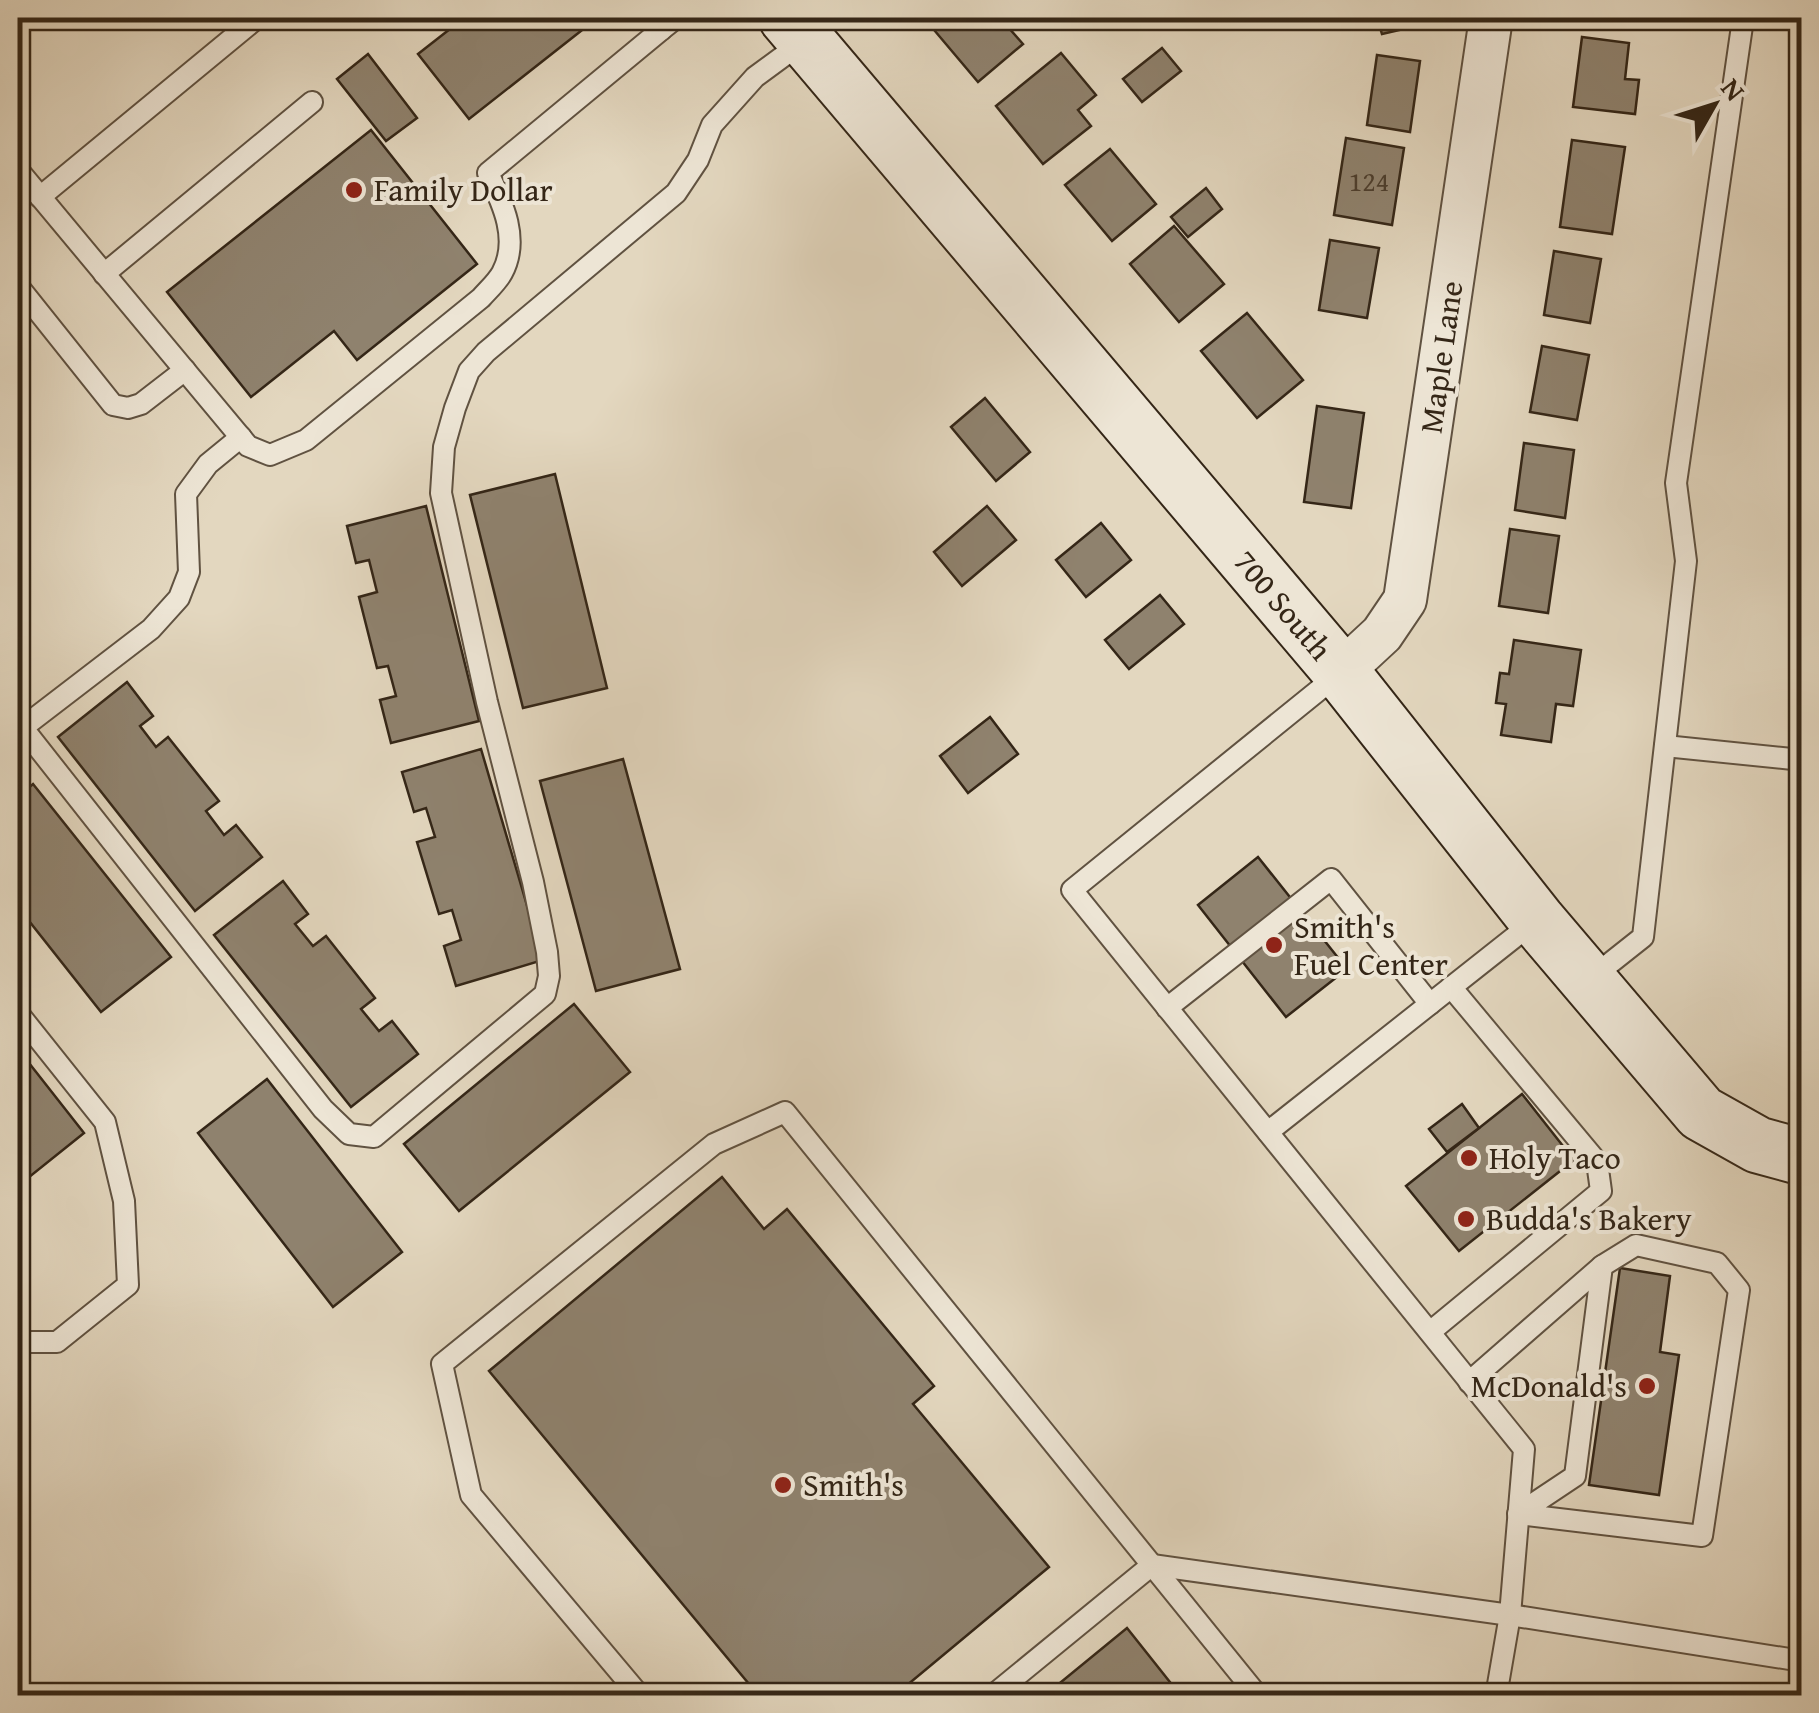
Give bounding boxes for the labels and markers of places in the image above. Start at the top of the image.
place label: Family Dollar [374,166,553,213]
marker: Family Dollar [343,179,365,201]
place label: Smith's Fuel Center [1294,903,1448,987]
marker: Smith's Fuel Center [1263,934,1285,956]
place label: Holy Taco [1489,1134,1621,1181]
marker: Holy Taco [1458,1147,1480,1169]
place label: Budda's Bakery [1486,1195,1692,1242]
marker: Budda's Bakery [1455,1208,1477,1230]
place label: McDonald's [1471,1362,1627,1409]
marker: McDonald's [1636,1375,1658,1397]
place label: Smith's [803,1461,904,1508]
marker: Smith's [772,1474,794,1496]

